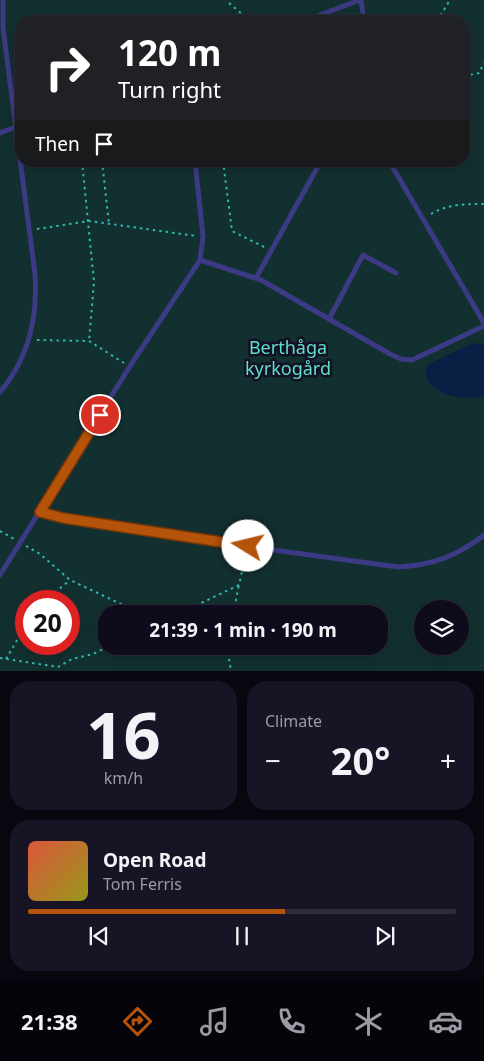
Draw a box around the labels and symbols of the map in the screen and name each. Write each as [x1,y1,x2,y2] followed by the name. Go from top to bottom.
[245,335,331,380] park label: Berthåga kyrkogård
[79,394,121,436] pin
[221,519,273,571] position arrow
[15,590,80,655] speed limit sign: 20

